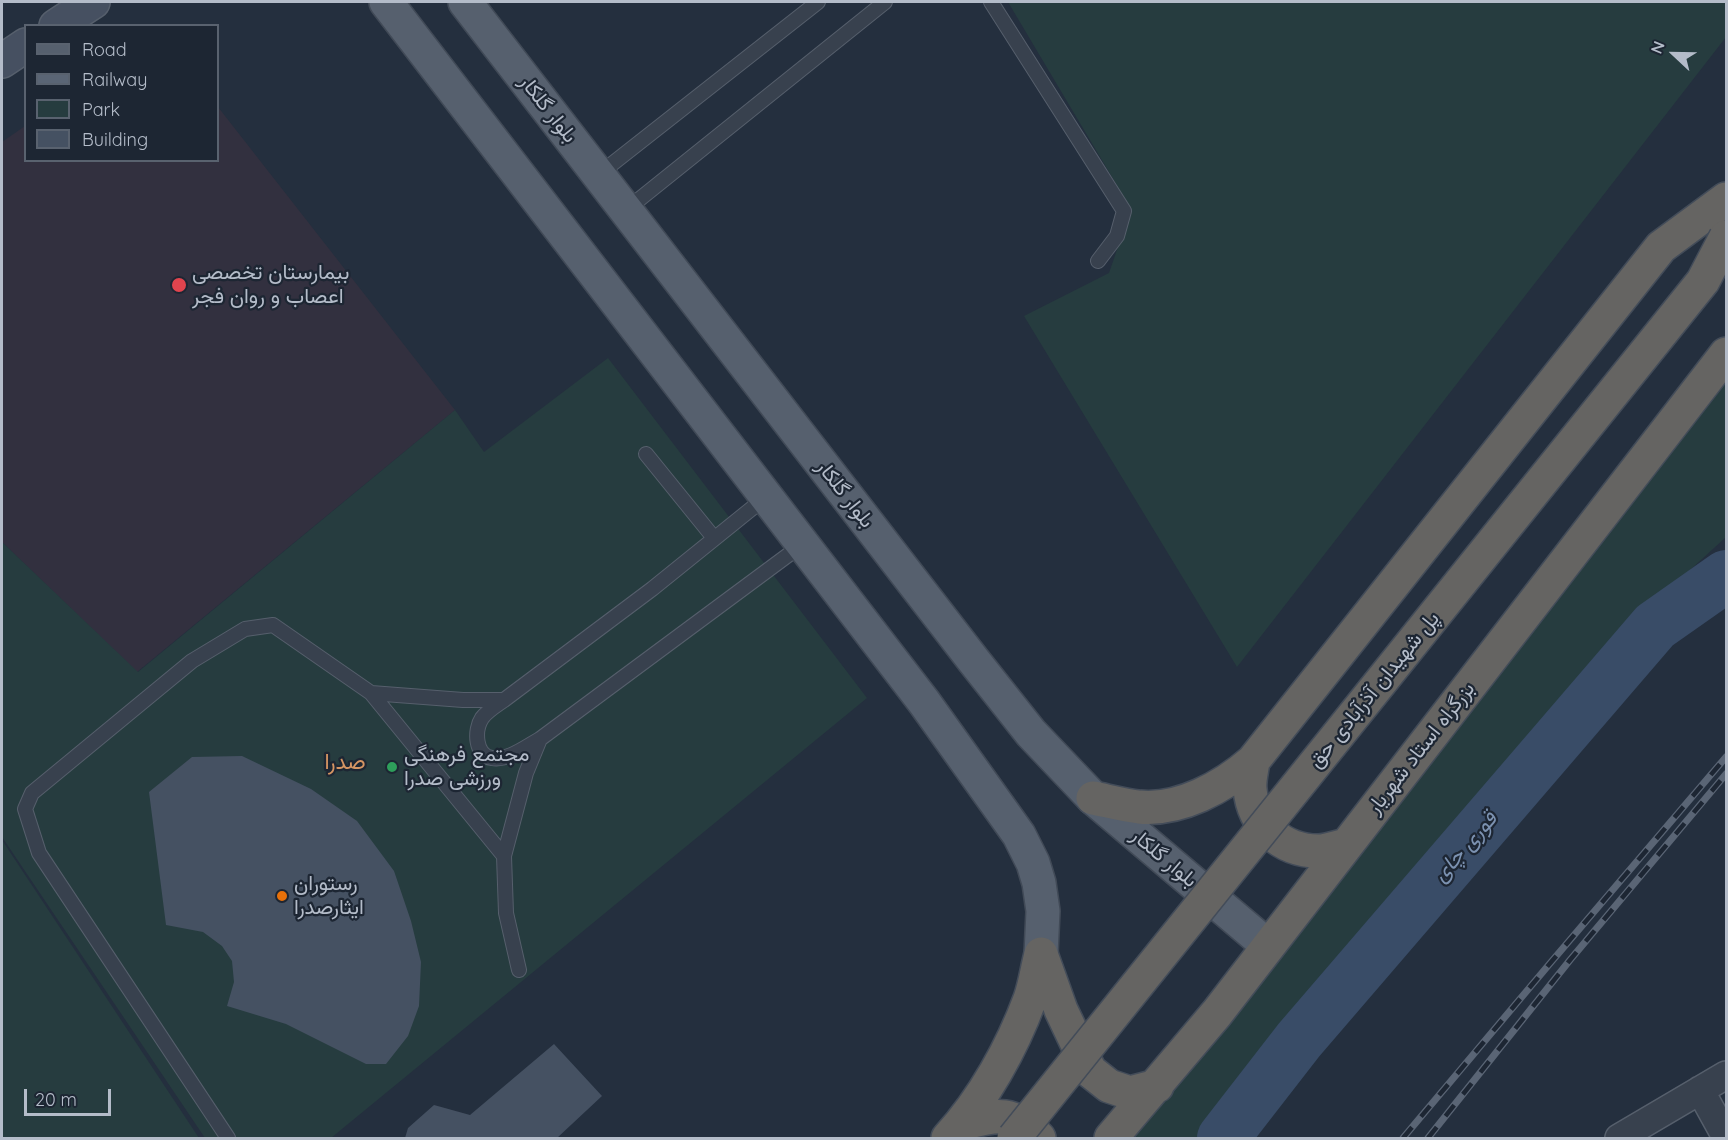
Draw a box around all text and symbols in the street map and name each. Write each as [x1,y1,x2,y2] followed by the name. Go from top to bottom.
[24,24,219,162] legend
[1644,24,1704,84] north arrow
[82,38,127,61] text: Road
[1646,38,1669,56] text: N
[82,68,148,91] text: Railway
[514,70,582,148] street label: بلوار گلکار
[82,98,120,121] text: Park
[82,128,148,151] text: Building
[192,260,349,310] place label: بیمارستان تخصصی اعصاب و روان فجر
[170,276,188,294] marker: بیمارستان تخصصی اعصاب و روان فجر
[811,455,879,533] street label: بلوار گلکار
[1303,607,1445,773] street label: پل شهیدان آذرآبادی حق
[1362,677,1480,819] street label: بزرگراه استاد شهریار
[404,742,530,792] place label: مجتمع فرهنگی ورزشی صدرا
[324,749,366,775] district label: صدرا
[385,760,399,774] marker: مجتمع فرهنگی ورزشی صدرا
[1427,806,1503,888] water label: قوری چای
[1125,823,1203,893] street label: بلوار گلکار
[294,871,364,921] place label: رستوران ایثارصدرا
[275,889,289,903] marker: رستوران ایثارصدرا
[27,1077,114,1115] scale bar
[35,1088,77,1111] text: 20 m

